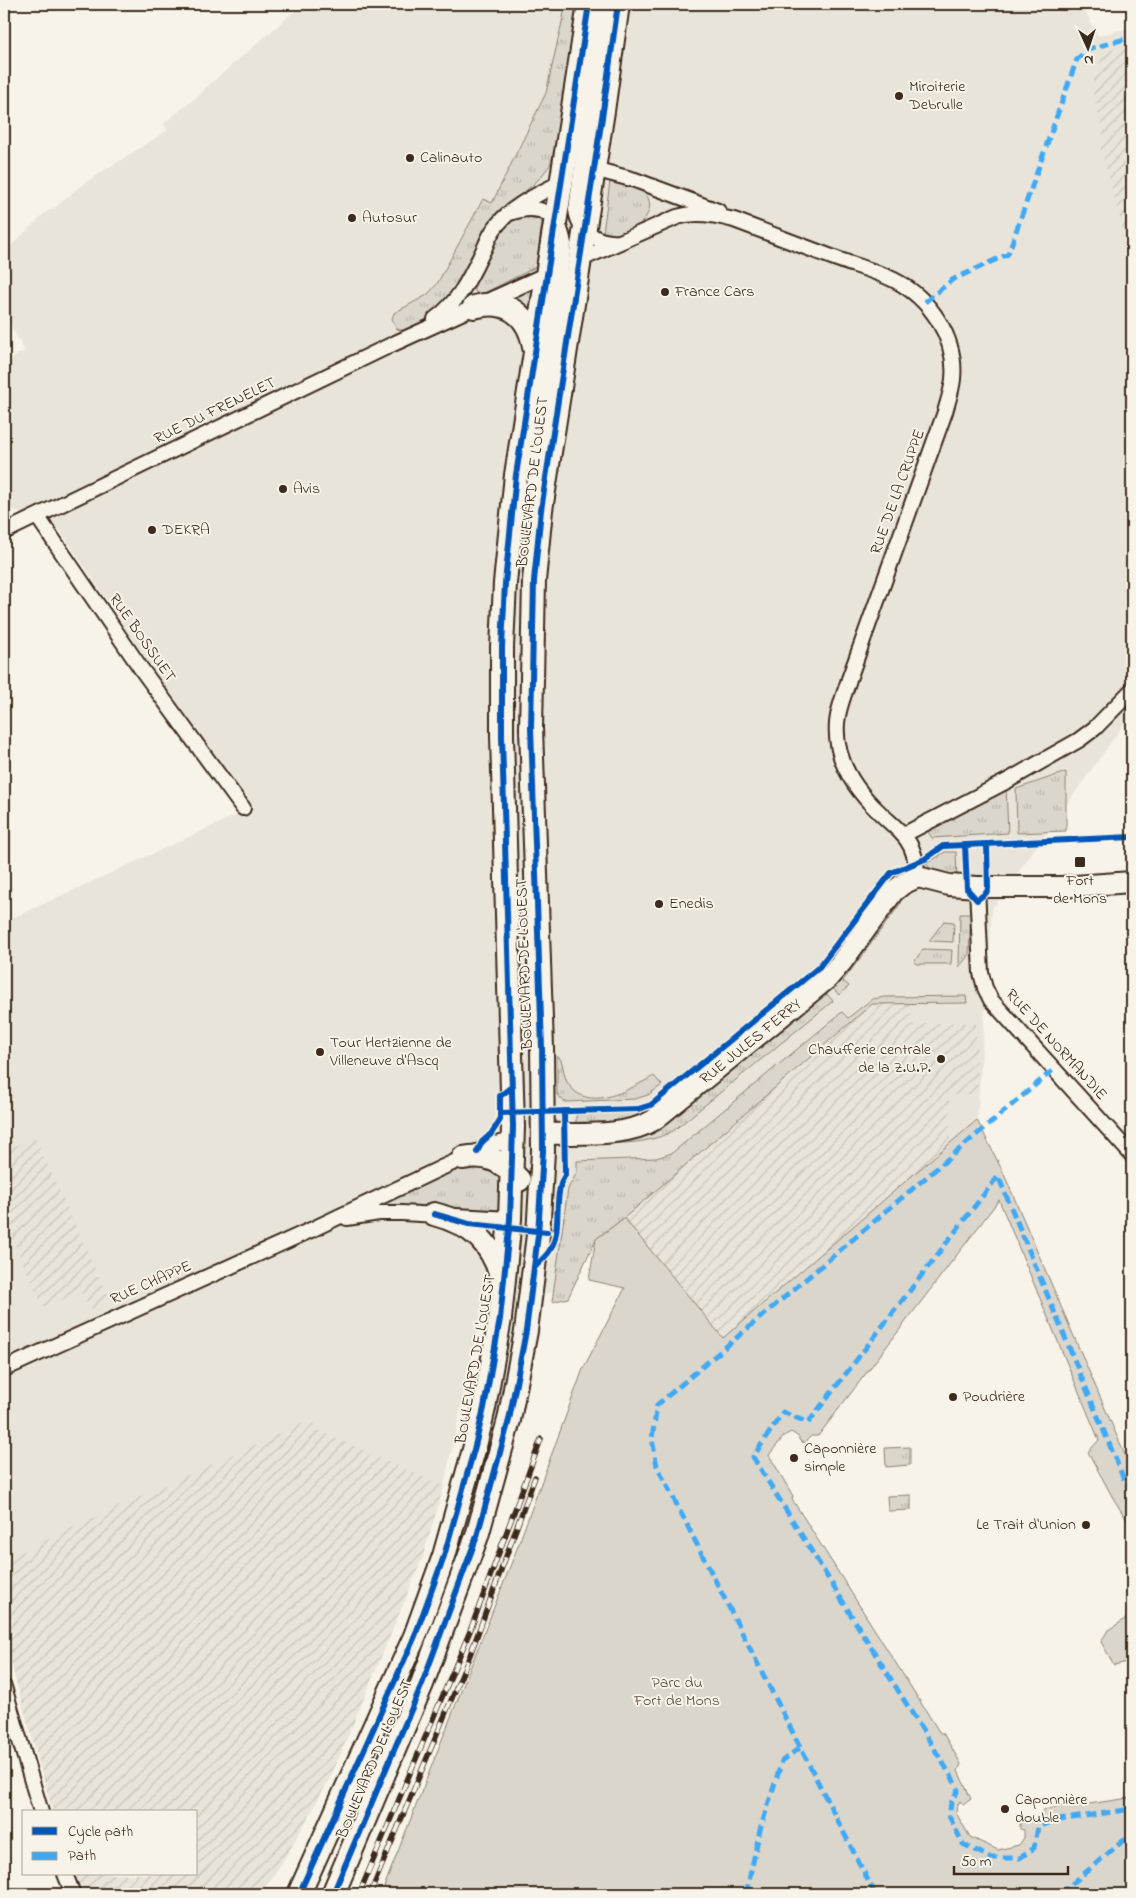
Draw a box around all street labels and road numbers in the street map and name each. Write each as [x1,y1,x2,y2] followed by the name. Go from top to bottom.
[150,371,280,451] street label: RUE DU FRENELET
[511,395,555,570] street label: BOULEVARD DE L'OUEST
[864,426,932,558] street label: RUE DE LA CRUPPE
[102,589,182,687] street label: RUE BOSSUET
[510,878,540,1051] street label: BOULEVARD DE L'OUEST
[999,984,1113,1106] street label: RUE DE NORMANDIE
[695,993,808,1091] street label: RUE JULES FERRY
[106,1254,196,1312] street label: RUE CHAPPE
[449,1272,503,1447] street label: BOULEVARD DE L'OUEST
[330,1675,420,1844] street label: BOULEVARD DE L'OUEST

